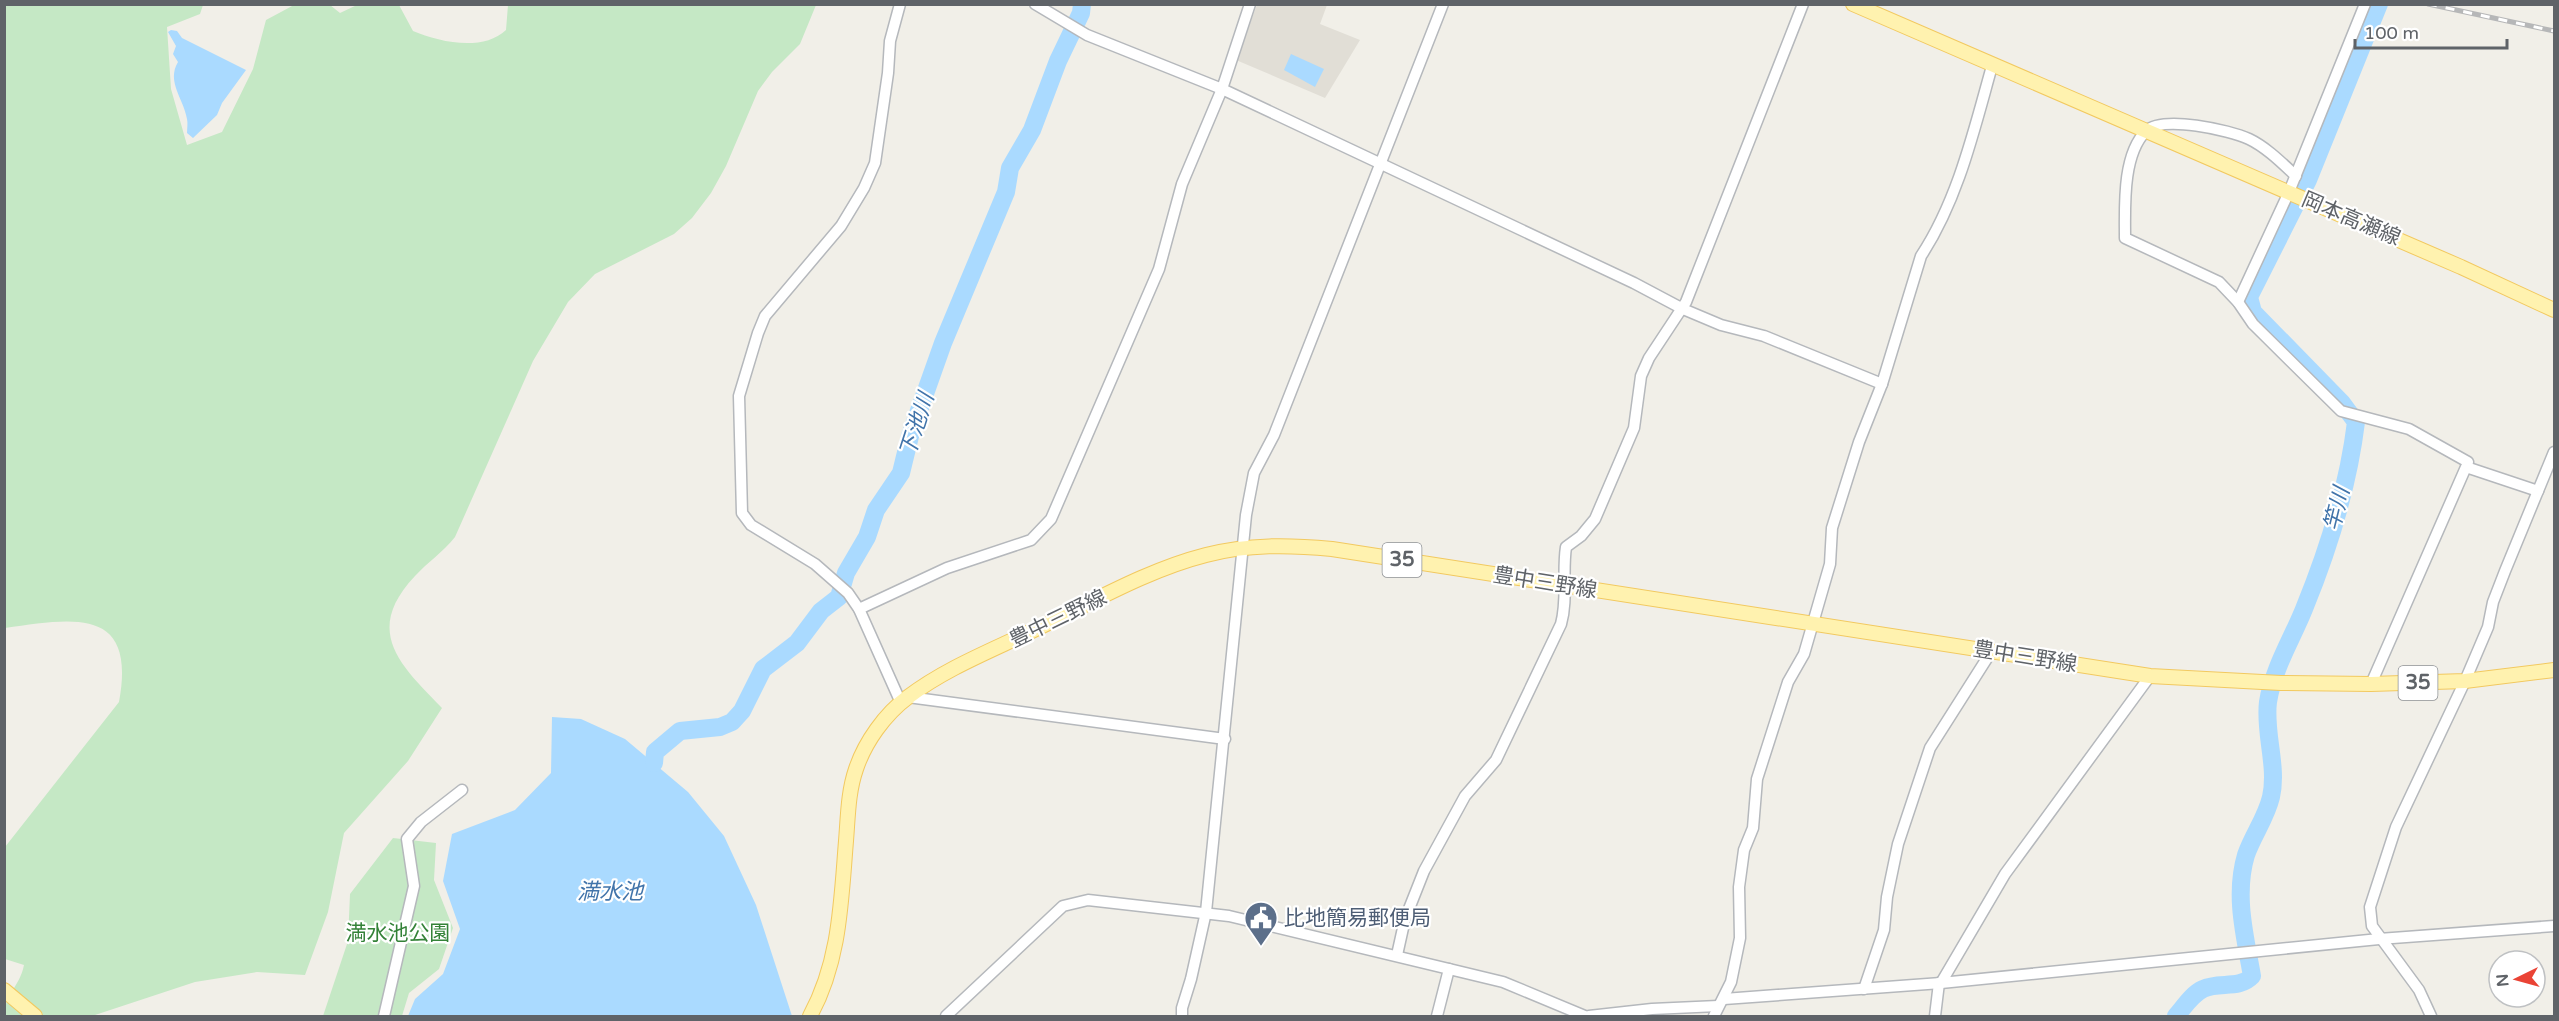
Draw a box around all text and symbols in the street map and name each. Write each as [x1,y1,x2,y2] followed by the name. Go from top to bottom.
[2355,12,2506,50] scale bar
[2364,22,2419,44] text: 100 m
[2298,187,2404,251] street label: 岡本高瀬線
[894,388,940,460] water label: 下池川
[2319,483,2355,533] water label: 竿川
[1382,543,1422,577] road number: 35
[1491,562,1599,604] street label: 豊中三野線
[1005,585,1111,653] street label: 豊中三野線
[1971,636,2079,678] street label: 豊中三野線
[2398,666,2438,700] road number: 35
[577,879,645,905] water label: 満水池
[1243,900,1279,947] public building icon: 比地簡易郵便局
[1284,906,1431,931] place label: 比地簡易郵便局
[346,921,451,946] park label: 満水池公園
[2487,949,2547,1009] north arrow
[2493,973,2514,987] text: N

